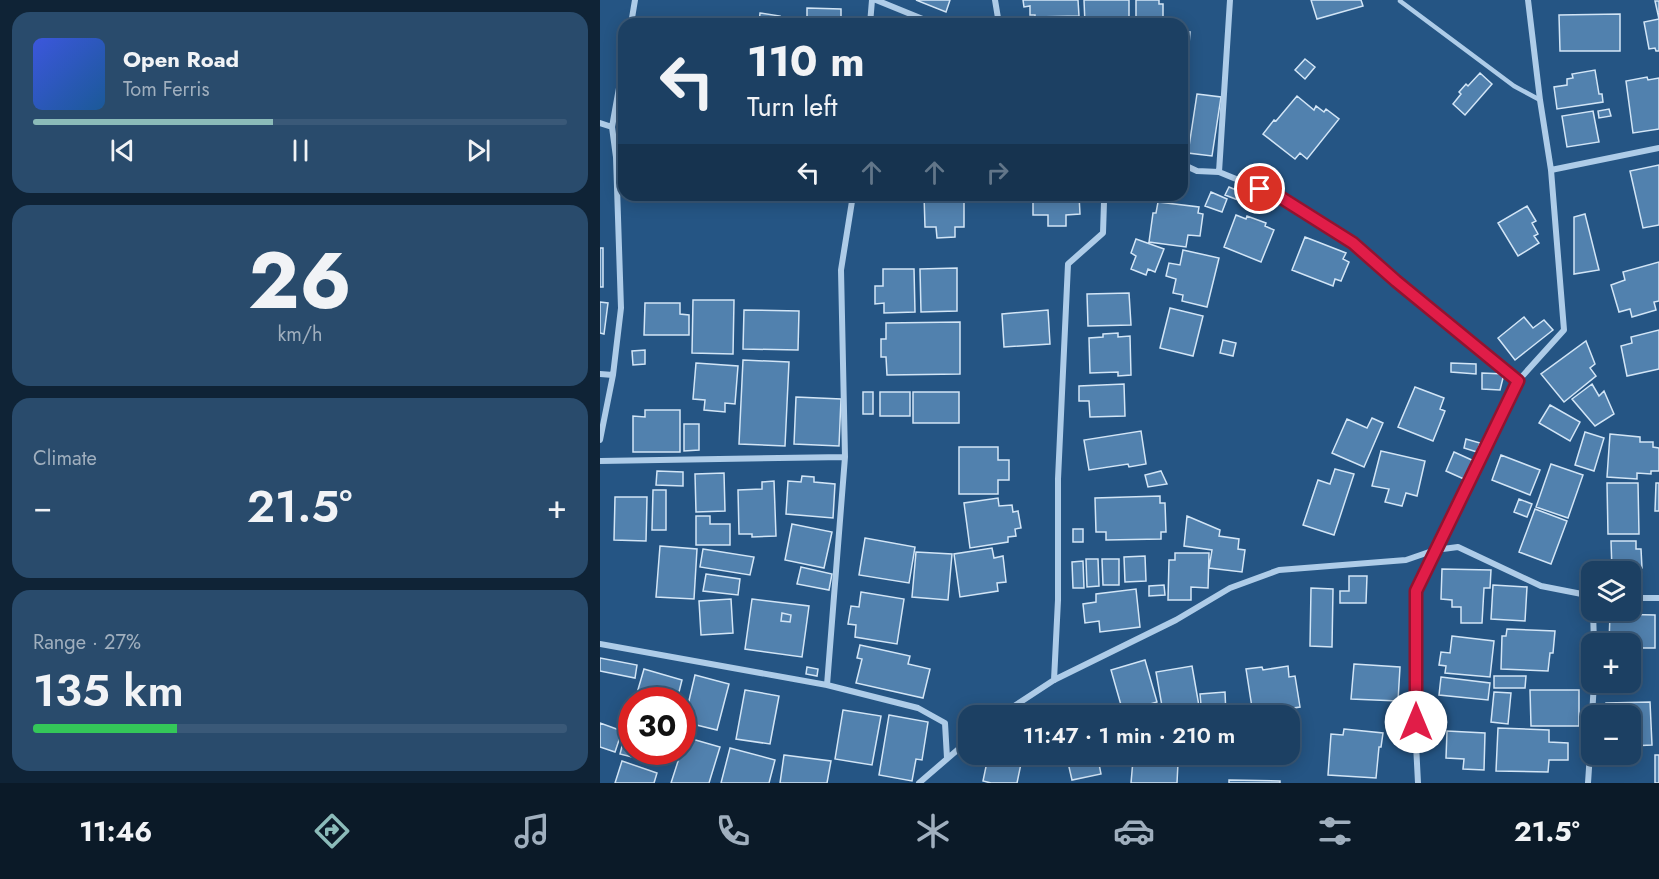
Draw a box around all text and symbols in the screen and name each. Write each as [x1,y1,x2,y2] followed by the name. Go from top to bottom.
[747,31,865,92] text: 110 m
[648,42,726,120] icon: left
[123,43,239,75] text: Open Road
[123,75,210,104] text: Tom Ferris
[747,87,837,126] text: Turn left
[106,134,139,167] icon: previous
[284,134,317,167] icon: pause
[462,134,495,167] icon: next
[792,156,825,189] icon: left
[855,156,888,189] icon: ahead
[918,156,951,189] icon: ahead
[981,156,1014,189] icon: right
[1234,163,1285,214] pin
[1243,172,1276,205] icon: arrive
[248,225,352,337] text: 26
[277,320,323,349] text: km/h
[33,444,97,473] text: Climate
[247,474,352,539] text: 21.5°
[33,483,52,530] text: −
[547,483,567,530] text: +
[1581,561,1641,765] map controls
[1581,561,1641,621] button: layers
[33,628,141,657] text: Range · 27%
[1581,633,1641,693] button: +
[33,658,184,723] text: 135 km
[618,687,696,765] speed limit sign: 30
[1384,690,1448,754] position arrow
[1581,705,1641,765] button: −
[1023,719,1235,751] text: 11:47 · 1 min · 210 m
[311,810,353,852] icon: directions
[511,810,553,852] icon: music
[712,810,754,852] icon: phone
[912,810,954,852] icon: climate
[1113,810,1155,852] icon: car
[1314,810,1356,852] icon: filters
[79,812,152,851] text: 11:46
[1514,812,1580,851] text: 21.5°

